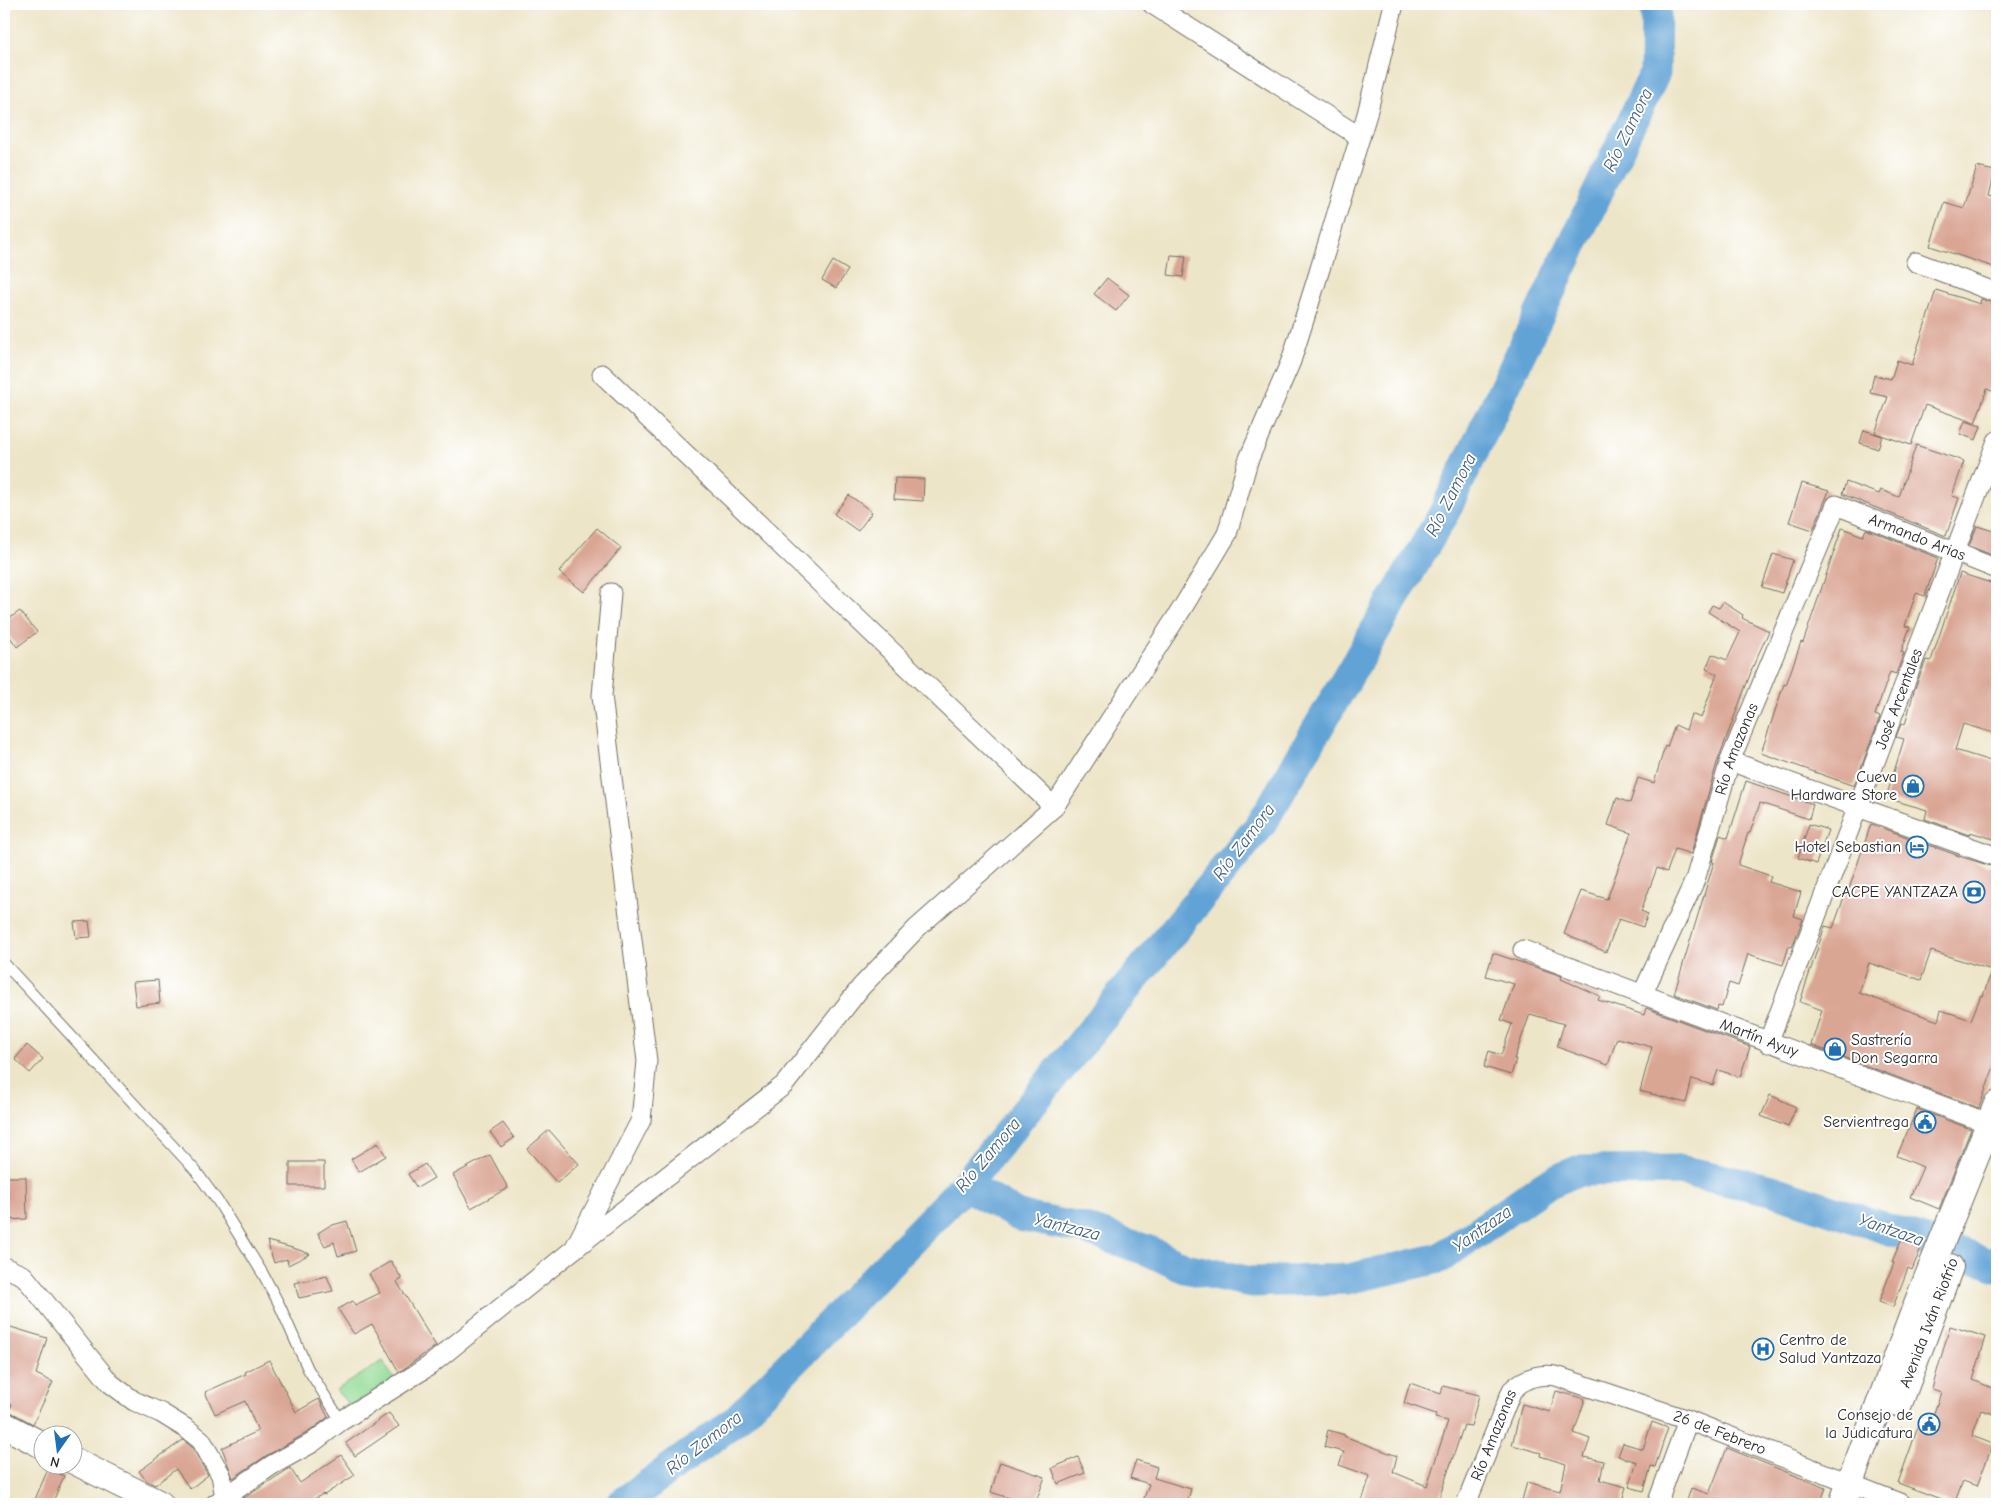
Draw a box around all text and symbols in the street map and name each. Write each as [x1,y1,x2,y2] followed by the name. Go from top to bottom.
[1599,85,1657,175] water label: Río Zamora
[1421,450,1481,540] water label: Río Zamora
[1866,510,1968,565] street label: Armando Arias
[1872,646,1926,752] street label: José Arcentales
[1711,700,1762,797] street label: Río Amazonas
[1790,768,1897,804] place label: Cueva Hardware Store
[1901,774,1925,798] shop icon: Cueva Hardware Store
[1208,800,1280,884] water label: Río Zamora
[1905,835,1929,859] hotel icon: Hotel Sebastian
[1795,838,1901,856] place label: Hotel Sebastian
[1962,880,1986,904] bank icon: CACPE YANTZAZA
[1832,883,1958,901] place label: CACPE YANTZAZA
[1717,1015,1802,1061] street label: Martín Ayuy
[1851,1031,1938,1067] place label: Sastrería Don Segarra
[1823,1037,1847,1061] shop icon: Sastrería Don Segarra
[1913,1110,1937,1134] public building icon: Servientrega
[1823,1113,1909,1131] place label: Servientrega
[951,1114,1025,1196] water label: Río Zamora
[1448,1201,1516,1257] water label: Yantzaza
[1032,1209,1102,1245] water label: Yantzaza
[1856,1209,1926,1251] water label: Yantzaza
[1896,1255,1962,1391] street label: Avenida Iván Riofrío
[1779,1331,1881,1367] place label: Centro de Salud Yantzaza
[1751,1337,1775,1361] hospital icon: Centro de Salud Yantzaza
[1467,1387,1520,1484] street label: Río Amazonas
[1825,1406,1913,1442] place label: Consejo de la Judicatura
[662,1407,746,1479] water label: Río Zamora
[1671,1407,1768,1459] street label: 26 de Febrero
[1917,1412,1941,1436] public building icon: Consejo de la Judicatura
[32,1426,82,1476] north arrow
[48,1453,61,1471] text: N

